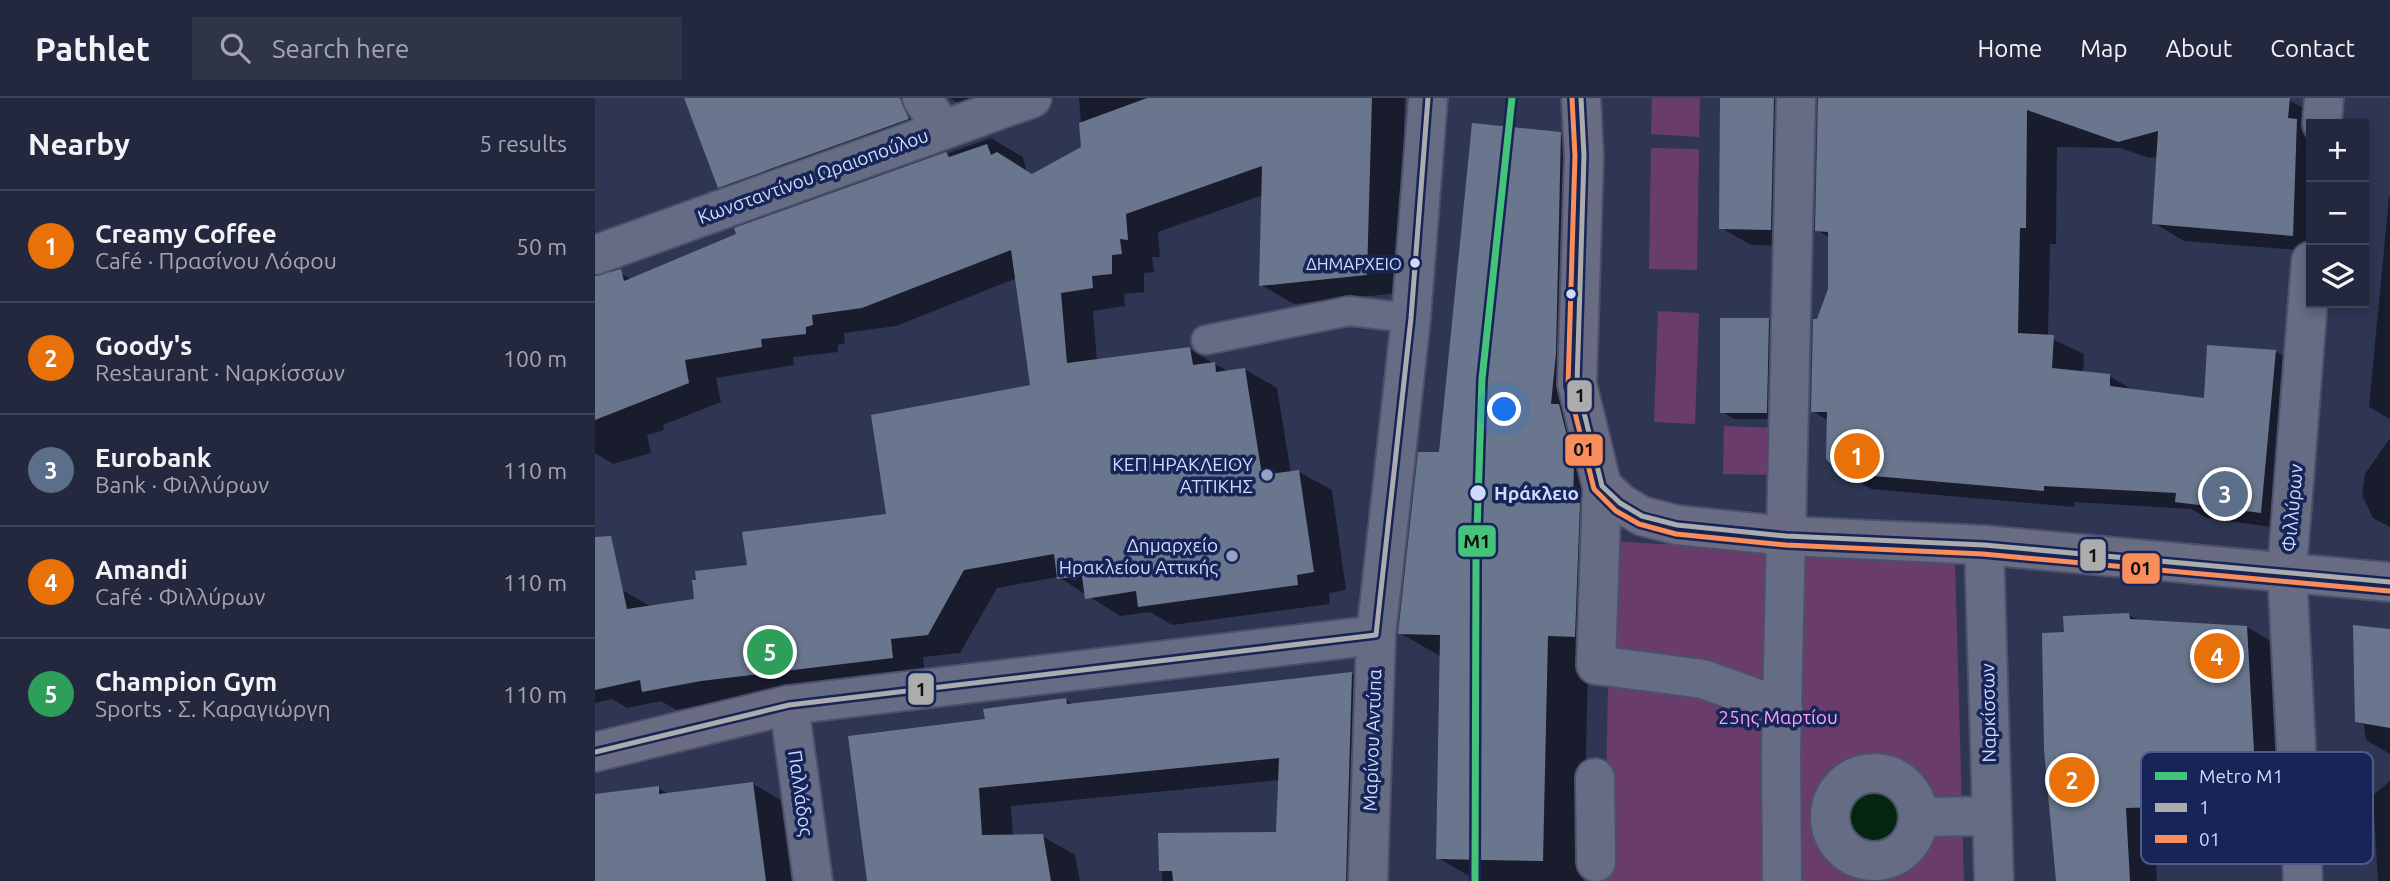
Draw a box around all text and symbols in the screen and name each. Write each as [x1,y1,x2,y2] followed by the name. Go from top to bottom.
[192,17,682,80] search box
[216,29,254,67] icon: search
[35,30,150,67] text: Pathlet
[272,34,409,63] text: Search here
[1977,35,2042,62] text: Home
[2080,35,2127,62] text: Map
[2165,35,2232,62] text: About
[2270,35,2355,62] text: Contact
[2306,119,2369,308] map controls
[2306,119,2369,182] button: +
[695,124,931,228] street label: Κωνσταντίνου Ωραιοπούλου
[28,127,130,161] text: Nearby
[479,131,567,156] text: 5 results
[2306,182,2369,245] button: −
[95,219,277,248] text: Creamy Coffee
[45,234,57,259] text: 1
[516,234,567,259] text: 50 m
[2306,245,2369,308] button: layers
[95,248,337,273] text: Café · Πρασίνου Λόφου
[1306,254,1402,273] place label: ΔΗΜΑΡΧΕΙΟ
[1408,256,1422,270] marker: ΔΗΜΑΡΧΕΙΟ
[1564,287,1578,301] unlabelled marker
[95,331,192,360] text: Goody's
[45,346,57,371] text: 2
[503,346,567,371] text: 100 m
[95,360,345,385] text: Restaurant · Ναρκίσσων
[1566,379,1593,413] line badge: 1
[1575,384,1585,406] text: 1
[1487,392,1521,426] your location
[1834,430,1880,482] pin: 1
[1564,433,1604,467] line badge: 01
[1573,438,1595,460] text: 01
[95,443,211,472] text: Eurobank
[1112,453,1253,497] place label: ΚΕΠ ΗΡΑΚΛΕΙΟΥ ΑΤΤΙΚΗΣ
[45,458,57,483] text: 3
[503,458,567,483] text: 110 m
[2277,463,2307,553] street label: Φιλλύρων
[1259,467,1275,483] marker: ΚΕΠ ΗΡΑΚΛΕΙΟΥ ΑΤΤΙΚΗΣ
[2202,468,2248,520] pin: 3
[95,472,269,497] text: Bank · Φιλλύρων
[1494,482,1579,504] place label: Ηράκλειο
[1468,483,1488,503] marker: Ηράκλειο
[1457,524,1497,558] line badge: Μ1
[1463,530,1491,552] text: Μ1
[1059,534,1218,578] place label: Δημαρχείο Ηρακλείου Αττικής
[2079,538,2107,572] line badge: 1
[2088,544,2098,566] text: 1
[1224,548,1240,564] marker: Δημαρχείο Ηρακλείου Αττικής
[2121,552,2161,585] line badge: 01
[95,555,188,584] text: Amandi
[2130,557,2152,579] text: 01
[45,570,57,595] text: 4
[503,570,567,595] text: 110 m
[95,584,265,609] text: Café · Φιλλύρων
[747,626,793,678] pin: 5
[2194,630,2240,682] pin: 4
[1976,663,2000,763] street label: Ναρκίσσων
[95,667,277,696] text: Champion Gym
[1359,668,1385,812] street label: Μαρίνου Αντύπα
[907,672,935,706] line badge: 1
[916,678,926,700] text: 1
[45,682,57,707] text: 5
[503,682,567,707] text: 110 m
[95,696,331,721] text: Sports · Σ. Καραγιώργη
[1718,706,1838,728] park label: 25ης Μαρτίου
[784,749,818,838] street label: Παλλάδος
[2141,752,2373,864] legend
[2049,754,2095,806] pin: 2
[2199,765,2283,787] text: Metro Μ1
[2199,796,2210,818] text: 1
[2199,828,2220,850] text: 01

